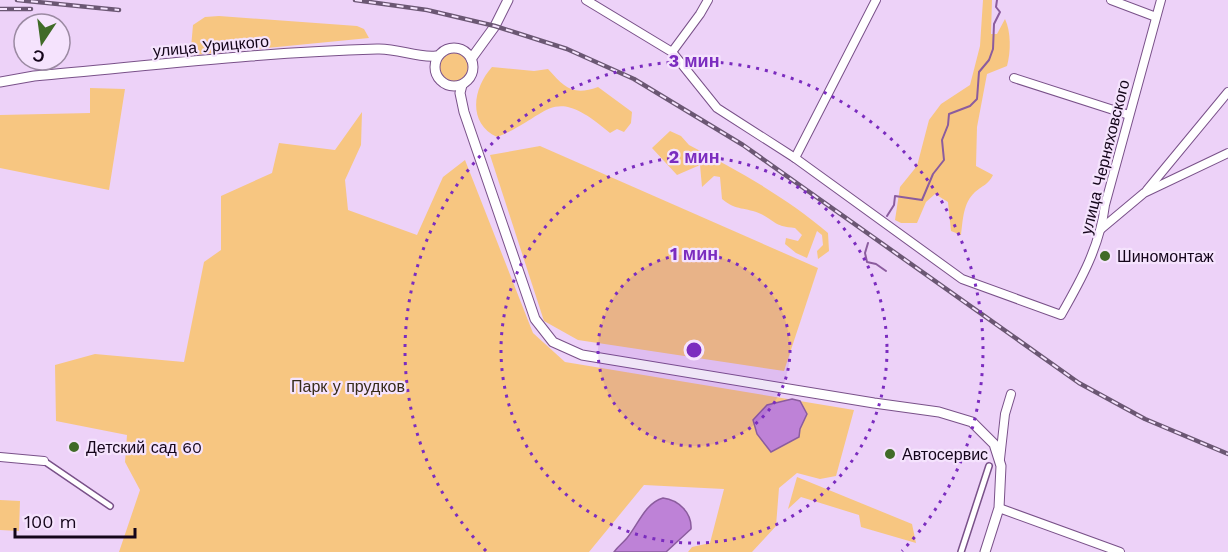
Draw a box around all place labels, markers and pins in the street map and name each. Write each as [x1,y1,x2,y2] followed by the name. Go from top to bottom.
[1117,247,1214,266] place label: Шиномонтаж
[1098,249,1112,263] marker: Шиномонтаж
[684,340,704,360] centre of rings
[86,438,202,457] place label: Детский сад 60
[67,440,81,454] marker: Детский сад 60
[902,445,988,464] place label: Автосервис
[883,447,897,461] marker: Автосервис

